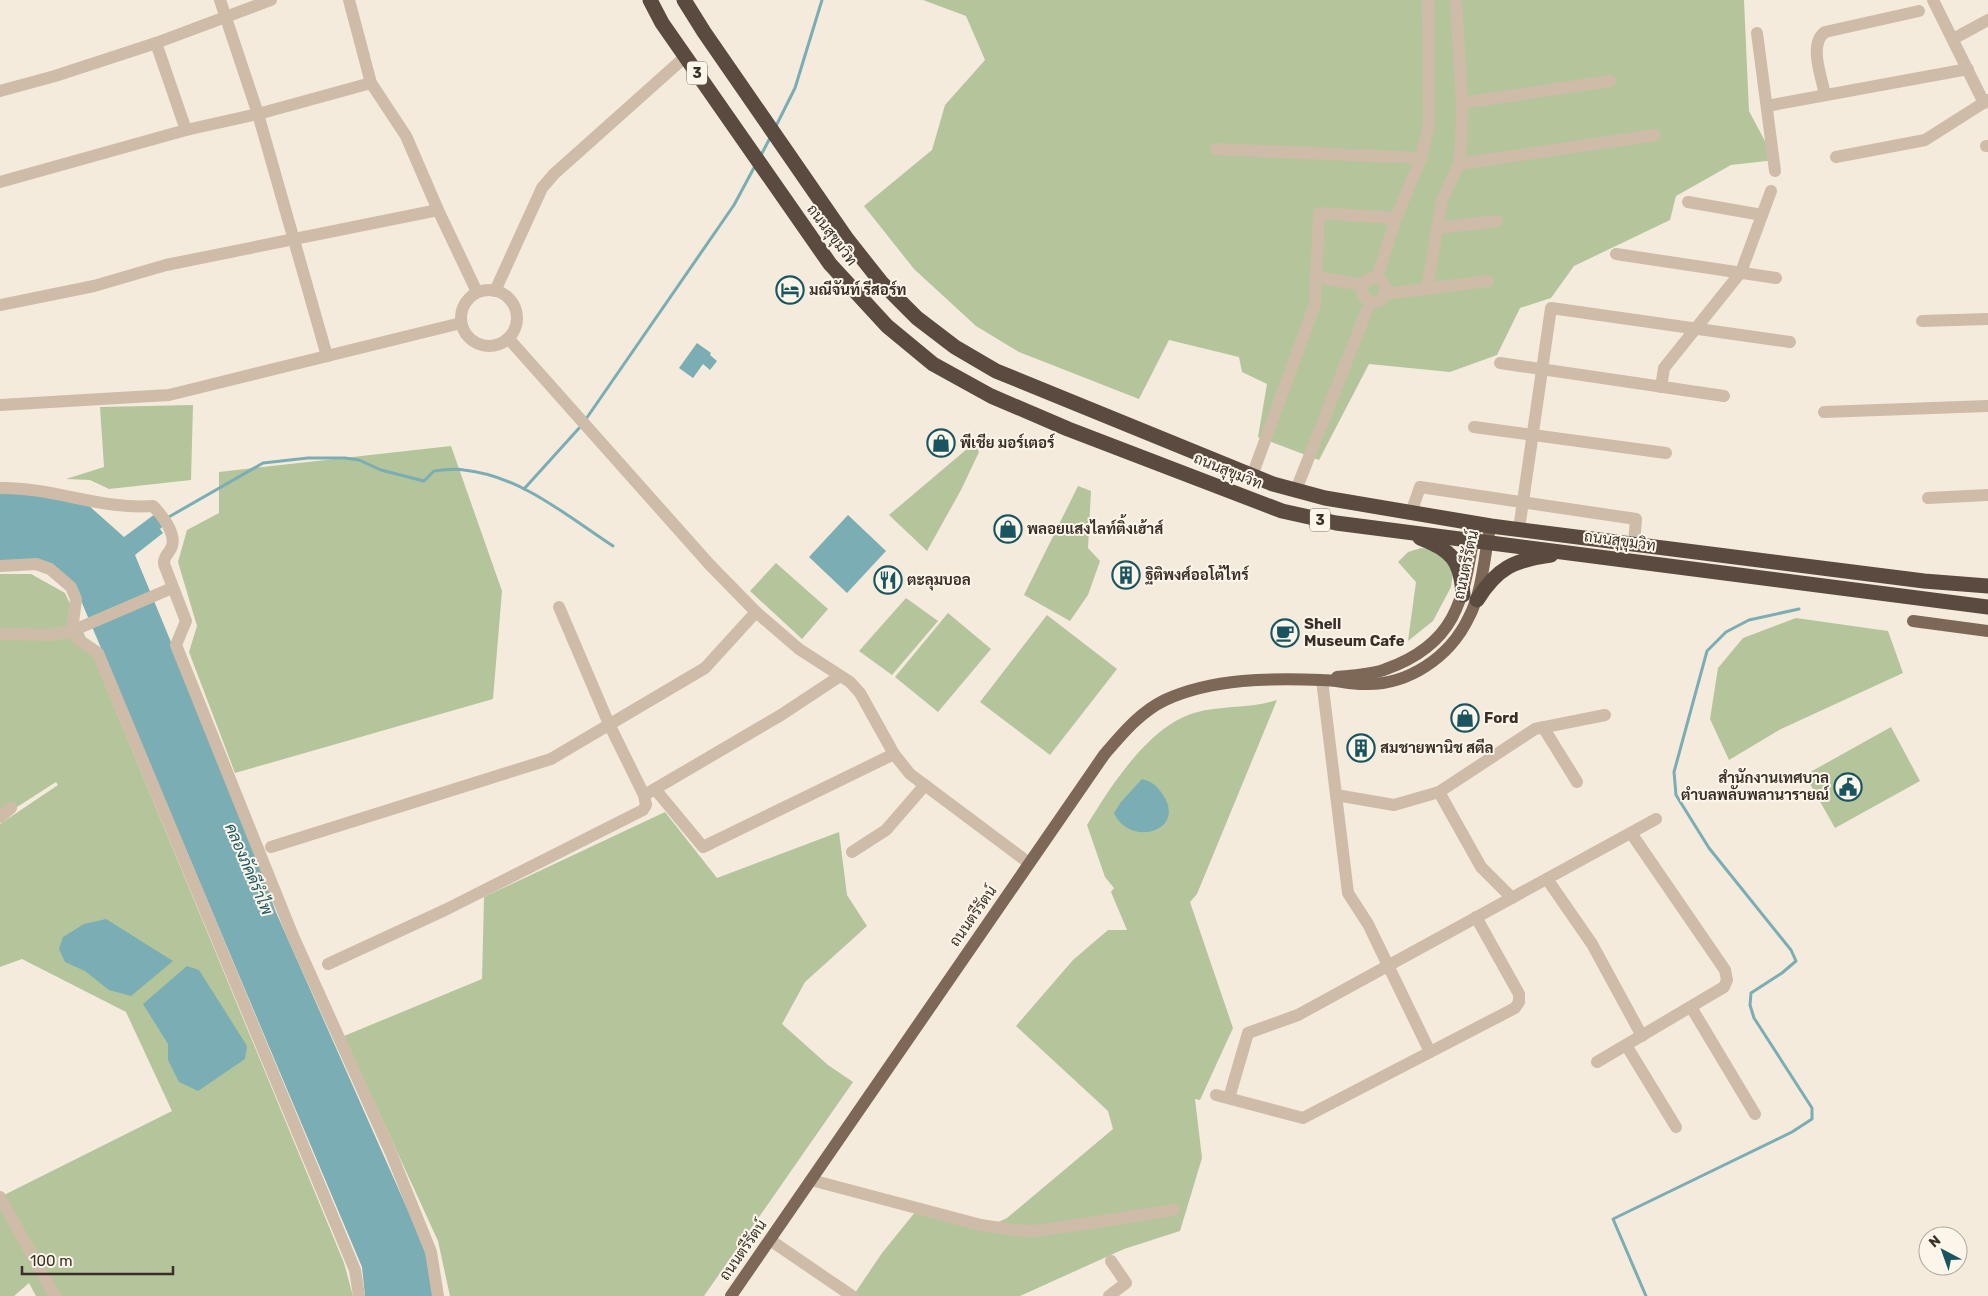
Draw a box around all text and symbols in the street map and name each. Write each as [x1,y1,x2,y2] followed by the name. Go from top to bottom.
[687,62,707,84] road number: 3
[801,201,861,270] street label: ถนนสุขุมวิท
[775,275,805,305] hotel icon: มณีจันท์ รีสอร์ท
[809,280,907,299] place label: มณีจันท์ รีสอร์ท
[926,428,956,458] shop icon: พีเชีย มอร์เตอร์
[960,433,1056,452] place label: พีเชีย มอร์เตอร์
[1190,449,1265,495] street label: ถนนสุขุมวิท
[1310,508,1330,532] road number: 3
[993,514,1023,544] shop icon: พลอยแสงไลท์ติ้งเฮ้าส์
[1027,514,1164,538] place label: พลอยแสงไลท์ติ้งเฮ้าส์
[1583,527,1657,557] street label: ถนนสุขุมวิท
[1449,529,1482,601] street label: ถนนตรีรัตน์
[1111,560,1141,590] building icon: ฐิติพงศ์ออโต้ไทร์
[1145,564,1250,585] place label: ฐิติพงศ์ออโต้ไทร์
[873,565,903,595] restaurant icon: ตะลุมบอล
[907,571,971,591] place label: ตะลุมบอล
[1304,615,1405,650] place label: Shell Museum Cafe
[1270,618,1300,648] cafe icon: Shell Museum Cafe
[1450,703,1480,733] shop icon: Ford
[1484,709,1519,727] place label: Ford
[1346,733,1376,763] building icon: สมชายพานิช สตีล
[1380,738,1494,757] place label: สมชายพานิช สตีล
[1681,768,1830,804] place label: สำนักงานเทศบาล ตำบลพลับพลานารายณ์
[1833,772,1863,802] public building icon: สำนักงานเทศบาล ตำบลพลับพลานารายณ์
[221,819,279,918] water label: คลองภัคดีรำไพ
[945,882,1000,950] street label: ถนนตรีรัตน์
[715,1216,770,1284] street label: ถนนตรีรัตน์
[1918,1226,1968,1276] north arrow
[1925,1232,1944,1251] text: N
[22,1244,174,1276] scale bar
[30,1252,72,1270] text: 100 m

